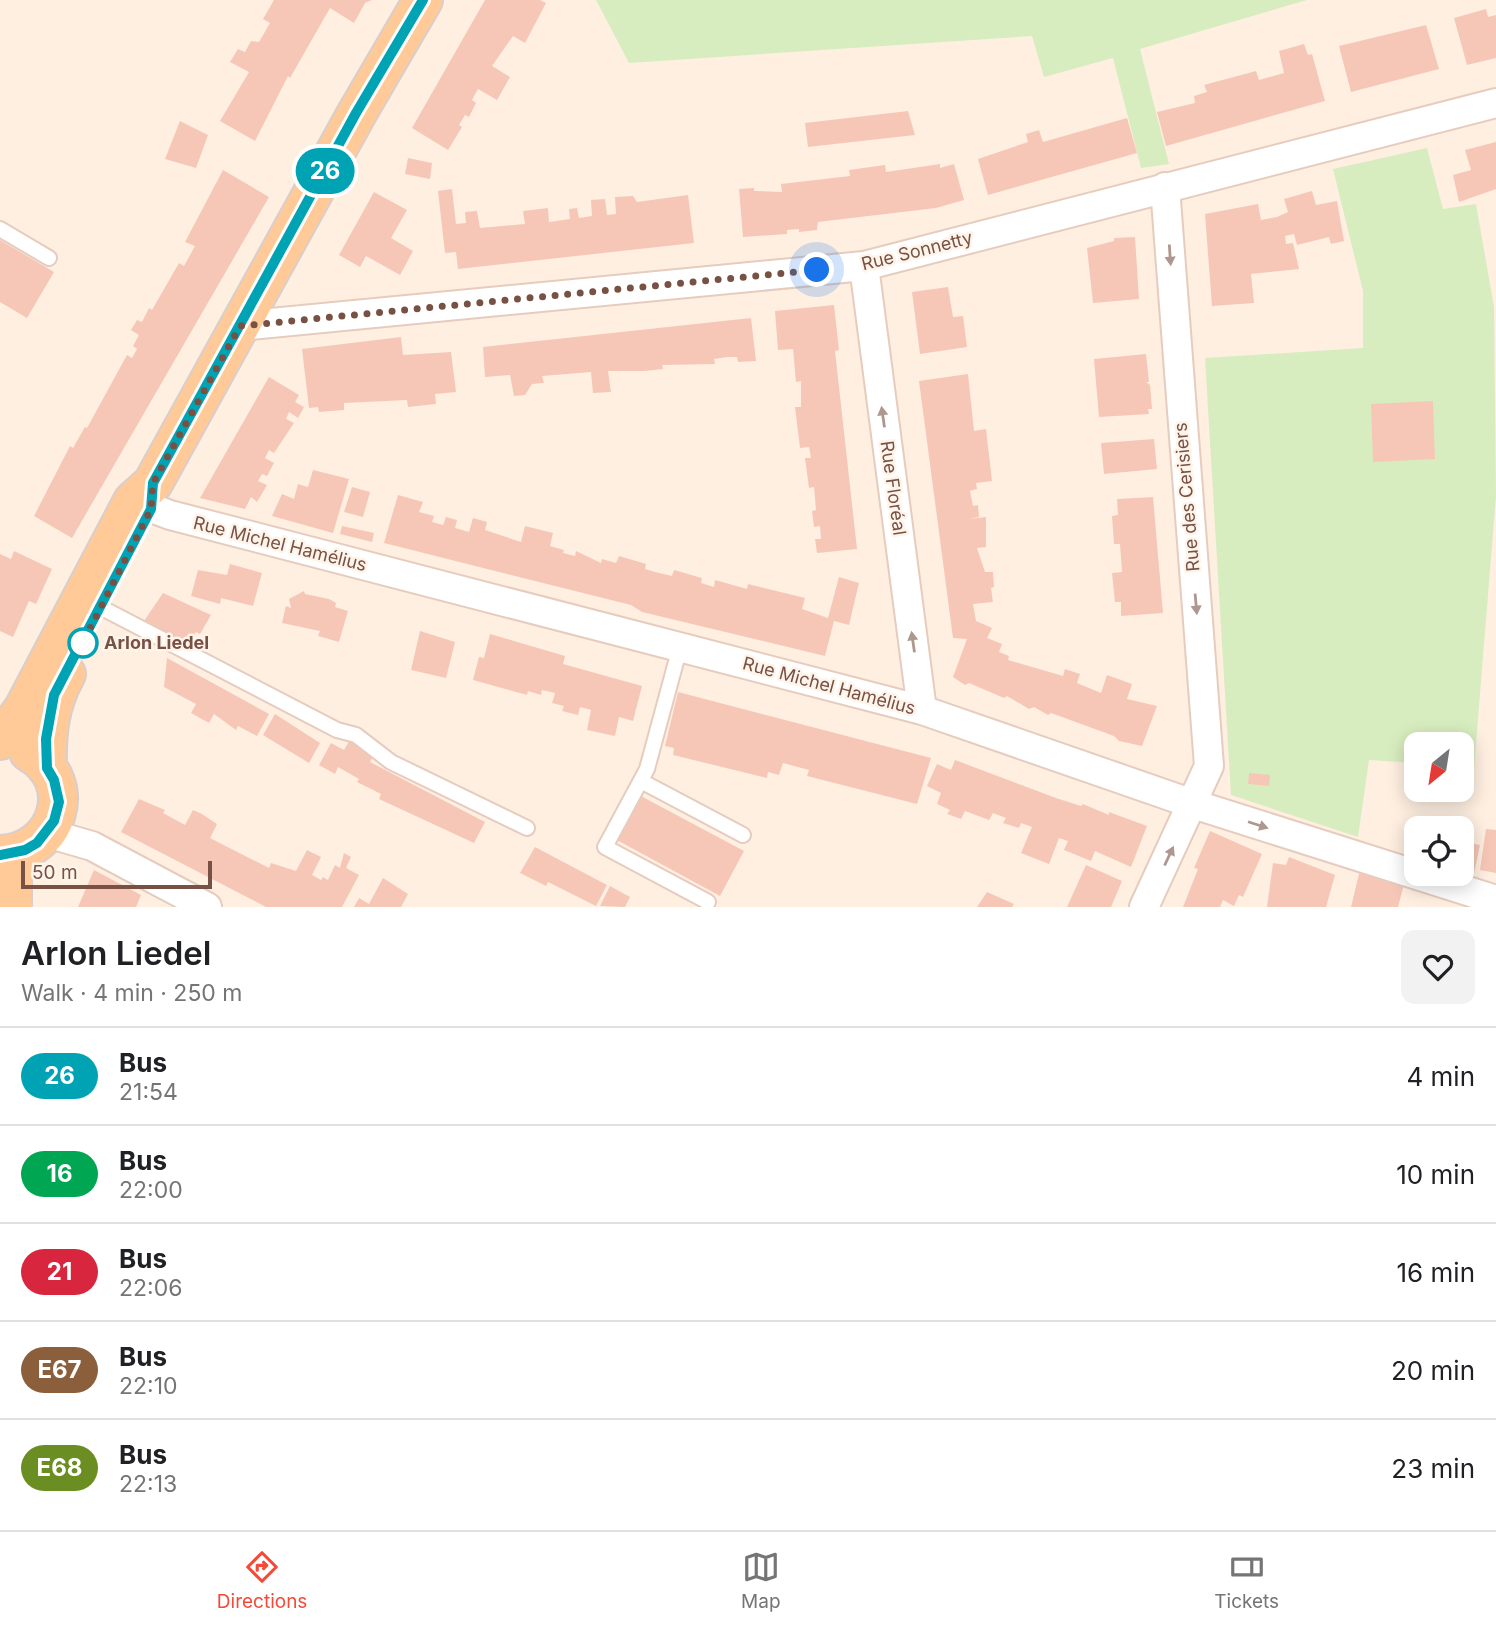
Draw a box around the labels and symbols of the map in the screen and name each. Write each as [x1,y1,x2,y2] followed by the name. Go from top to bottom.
[294,148,356,194] line badge: 26
[859,227,975,274] street label: Rue Sonnetty
[1165,244,1176,266] one-way arrow
[799,252,834,287] your location
[878,405,889,427] one-way arrow
[1170,422,1203,572] street label: Rue des Cerisiers
[876,439,911,537] street label: Rue Floréal
[191,512,369,575] street label: Rue Michel Hamélius
[1191,593,1202,615] one-way arrow
[68,628,98,658] marker: Arlon Liedel
[908,631,919,653] one-way arrow
[104,632,209,653] place label: Arlon Liedel
[741,652,918,719] street label: Rue Michel Hamélius
[1404,732,1474,802] north arrow
[1248,820,1269,831] one-way arrow
[1163,846,1174,866] one-way arrow
[21,858,212,890] scale bar

